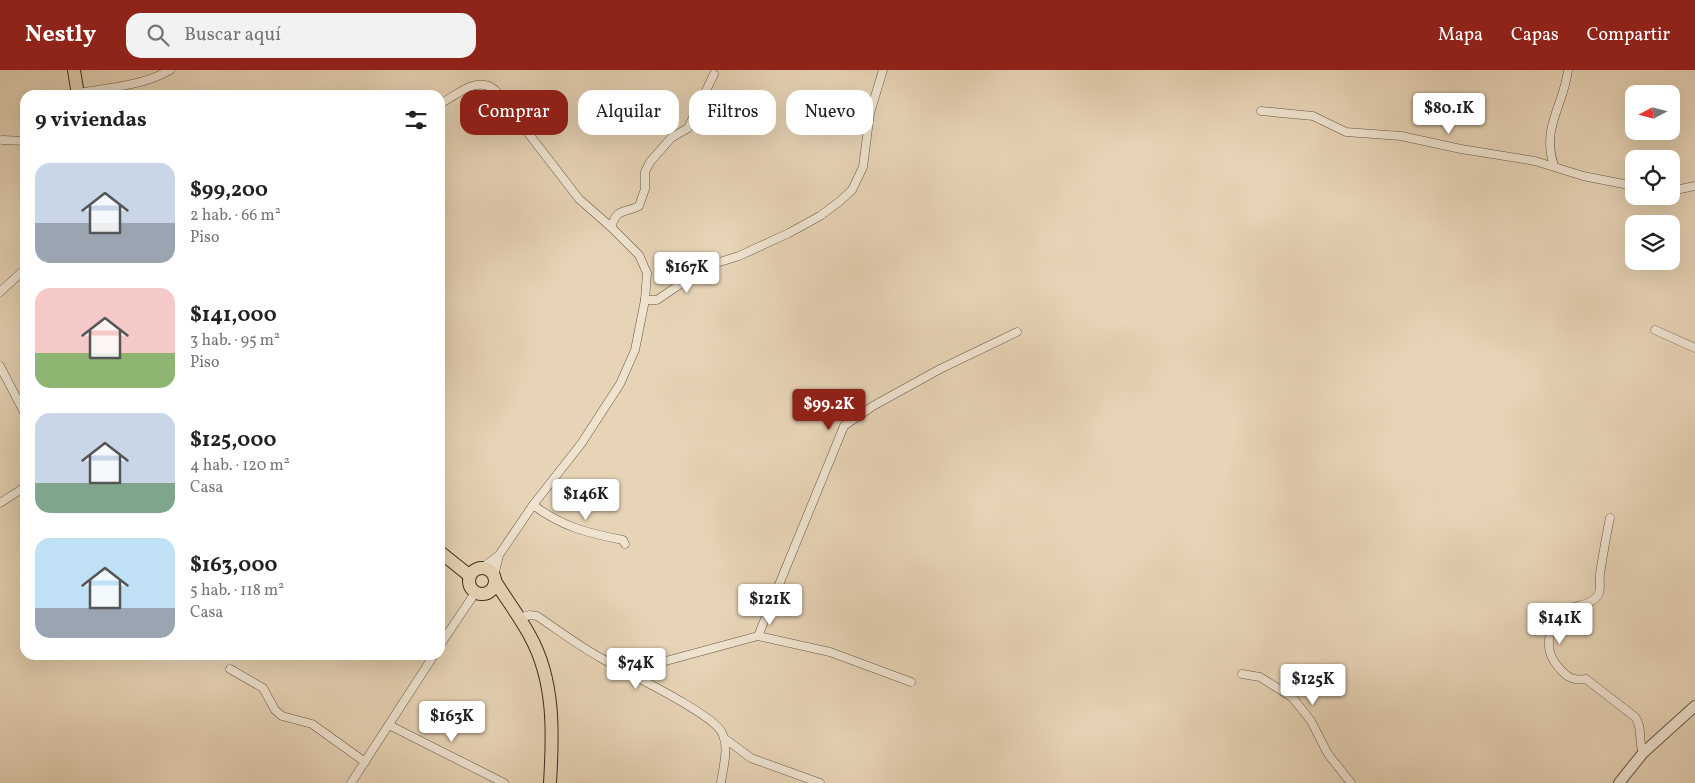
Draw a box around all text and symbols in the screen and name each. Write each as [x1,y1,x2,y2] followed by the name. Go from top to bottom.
[126,13,476,58] search box
[25,18,96,52] text: Nestly
[144,21,172,49] icon: search
[184,22,281,48] text: Buscar aquí
[1438,23,1483,48] text: Mapa
[1511,23,1559,48] text: Capas
[1587,23,1670,48] text: Compartir
[1625,85,1680,140] north arrow
[1625,85,1680,270] map controls
[460,90,568,135] chip: Comprar
[578,90,679,135] chip: Alquilar
[689,90,776,135] chip: Filtros
[786,90,873,135] chip: Nuevo
[1408,92,1490,135] pin: $80.1K
[1424,98,1474,120] text: $80.1K
[35,106,147,135] text: 9 viviendas
[402,106,430,134] icon: filters
[1625,150,1680,205] button: locate
[190,176,268,205] text: $99,200
[75,183,135,243] icon: home
[190,205,281,227] text: 2 hab. · 66 m²
[1625,215,1680,270] button: layers
[190,227,219,249] text: Piso
[652,252,722,294] pin: $167K
[665,257,709,279] text: $167K
[190,301,277,330] text: $141,000
[75,308,135,368] icon: home
[190,330,280,352] text: 3 hab. · 95 m²
[190,352,219,374] text: Piso
[788,388,870,431] pin: $99.2K
[803,394,855,416] text: $99.2K
[190,426,276,455] text: $125,000
[75,433,135,493] icon: home
[190,455,290,477] text: 4 hab. · 120 m²
[190,477,223,499] text: Casa
[551,478,621,521] pin: $146K
[563,484,609,506] text: $146K
[190,551,278,580] text: $163,000
[75,558,135,618] icon: home
[190,580,284,602] text: 5 hab. · 118 m²
[735,584,805,626] pin: $121K
[749,589,791,611] text: $121K
[190,602,223,624] text: Casa
[1525,602,1595,645] pin: $141K
[1538,608,1582,630] text: $141K
[606,648,666,690] pin: $74K
[618,653,654,675] text: $74K
[1278,664,1348,706] pin: $125K
[1292,669,1334,691] text: $125K
[417,700,487,743] pin: $163K
[430,706,474,728] text: $163K

